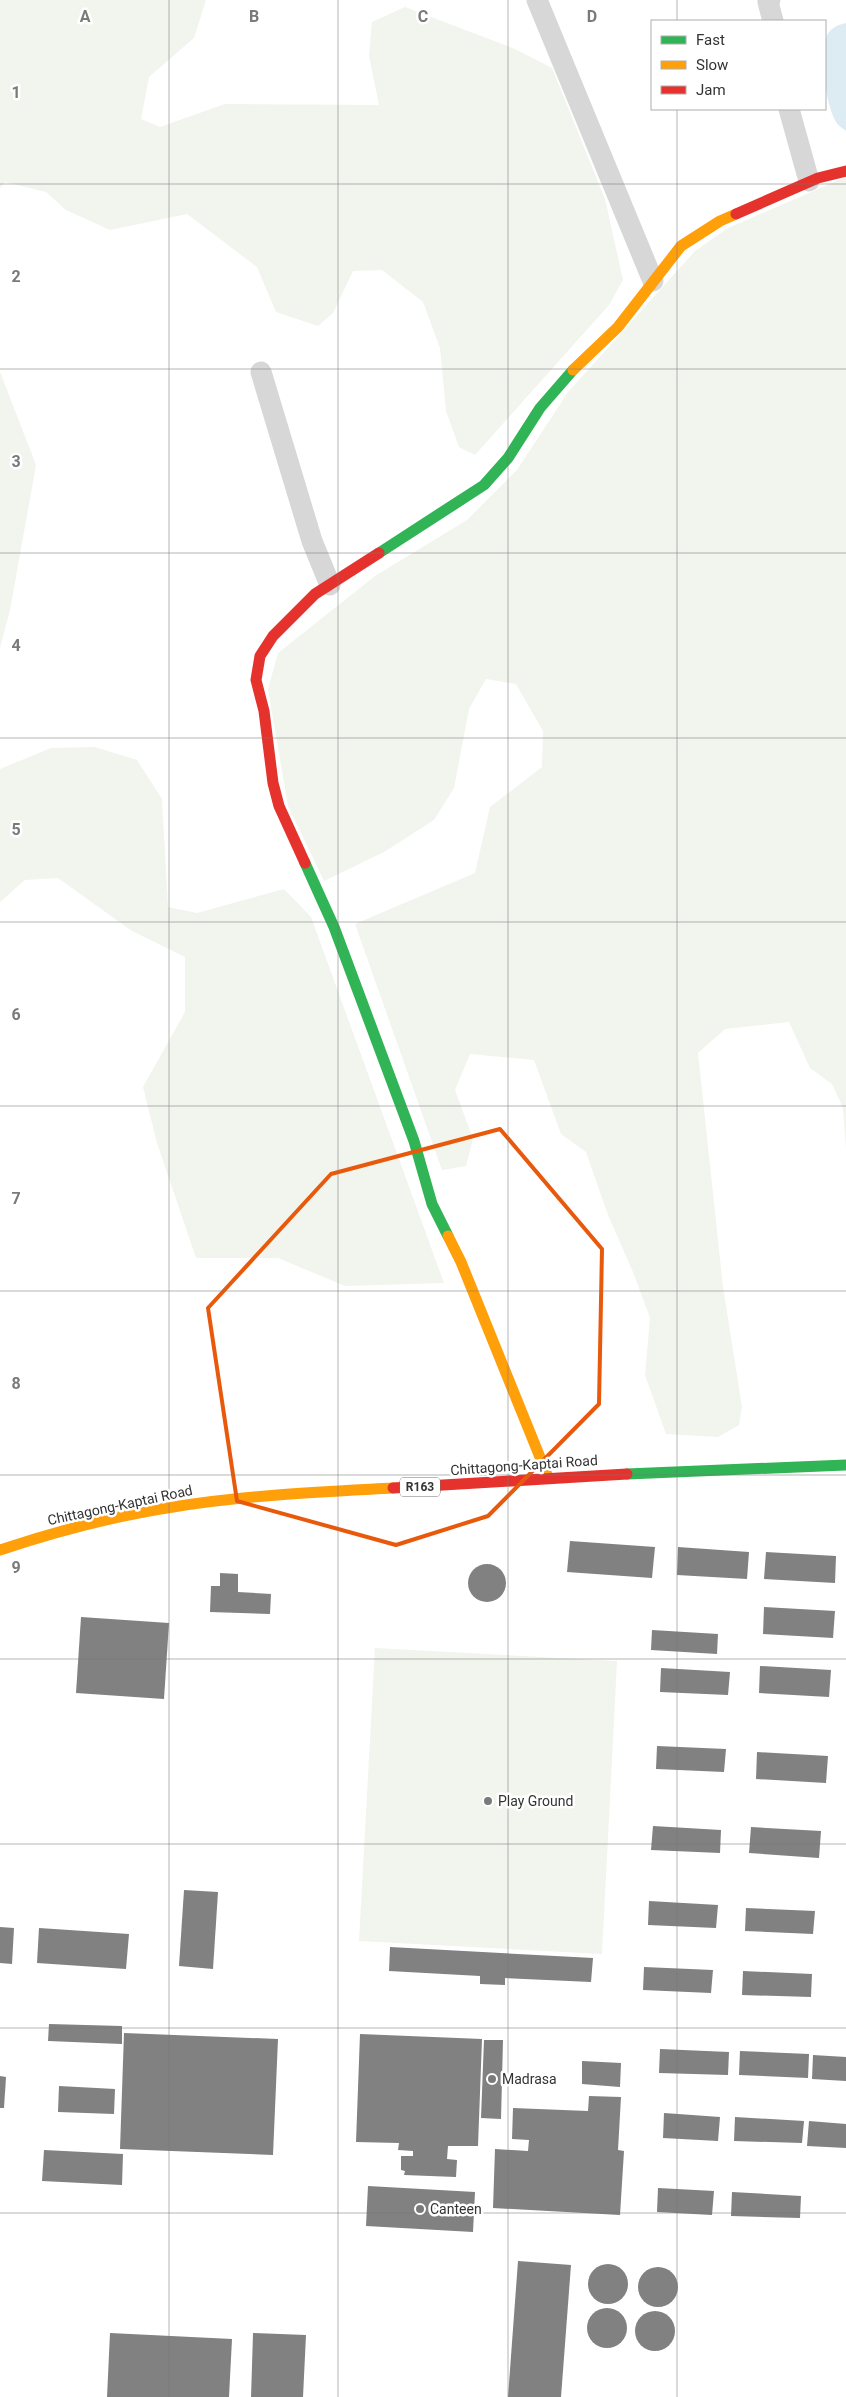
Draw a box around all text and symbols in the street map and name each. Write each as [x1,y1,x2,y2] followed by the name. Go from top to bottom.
[80,7,91,26] text: A
[249,7,259,26] text: B
[418,7,428,26] text: C
[587,7,597,26] text: D
[651,20,826,110] legend
[696,31,725,49] text: Fast
[696,56,728,74] text: Slow
[696,81,726,99] text: Jam
[11,83,21,102] text: 1
[11,267,21,286] text: 2
[11,452,21,471] text: 3
[11,636,21,655] text: 4
[11,820,21,839] text: 5
[11,1005,21,1024] text: 6
[11,1189,21,1208] text: 7
[11,1374,21,1393] text: 8
[450,1452,598,1478] street label: Chittagong-Kaptai Road
[400,1478,440,1496] road number: R163
[46,1482,194,1528] street label: Chittagong-Kaptai Road
[11,1558,21,1577] text: 9
[498,1793,573,1809] place label: Play Ground
[482,1795,494,1807] marker: Play Ground
[502,2071,557,2087] place label: Madrasa
[486,2073,498,2085] marker: Madrasa
[430,2201,482,2217] place label: Canteen
[414,2203,426,2215] marker: Canteen

